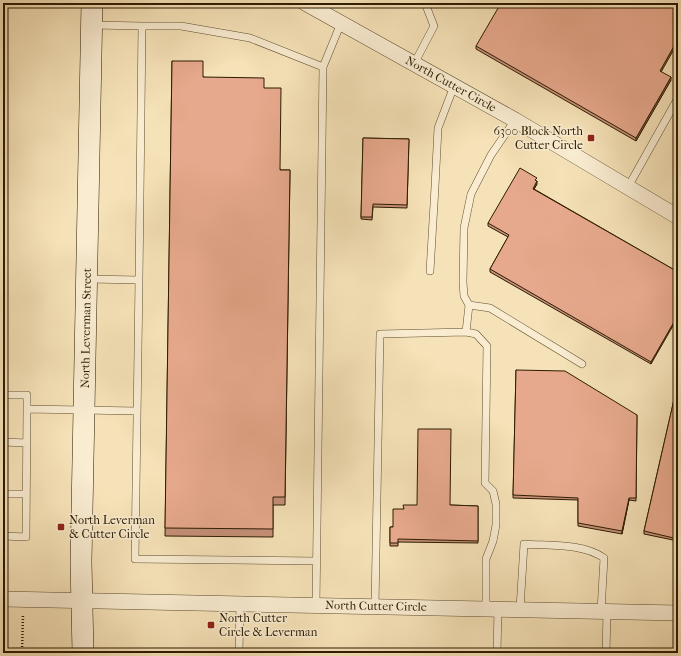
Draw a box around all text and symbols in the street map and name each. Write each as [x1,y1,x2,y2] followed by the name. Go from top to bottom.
[403,53,499,115] street label: North Cutter Circle
[494,124,583,152] place label: 6300 Block North Cutter Circle
[586,133,596,143] marker: 6300 Block North Cutter Circle
[78,267,94,388] street label: North Leverman Street
[69,513,155,541] place label: North Leverman & Cutter Circle
[56,522,66,532] marker: North Leverman & Cutter Circle
[325,598,427,614] street label: North Cutter Circle
[219,611,317,639] place label: North Cutter Circle & Leverman
[206,620,216,630] marker: North Cutter Circle & Leverman

